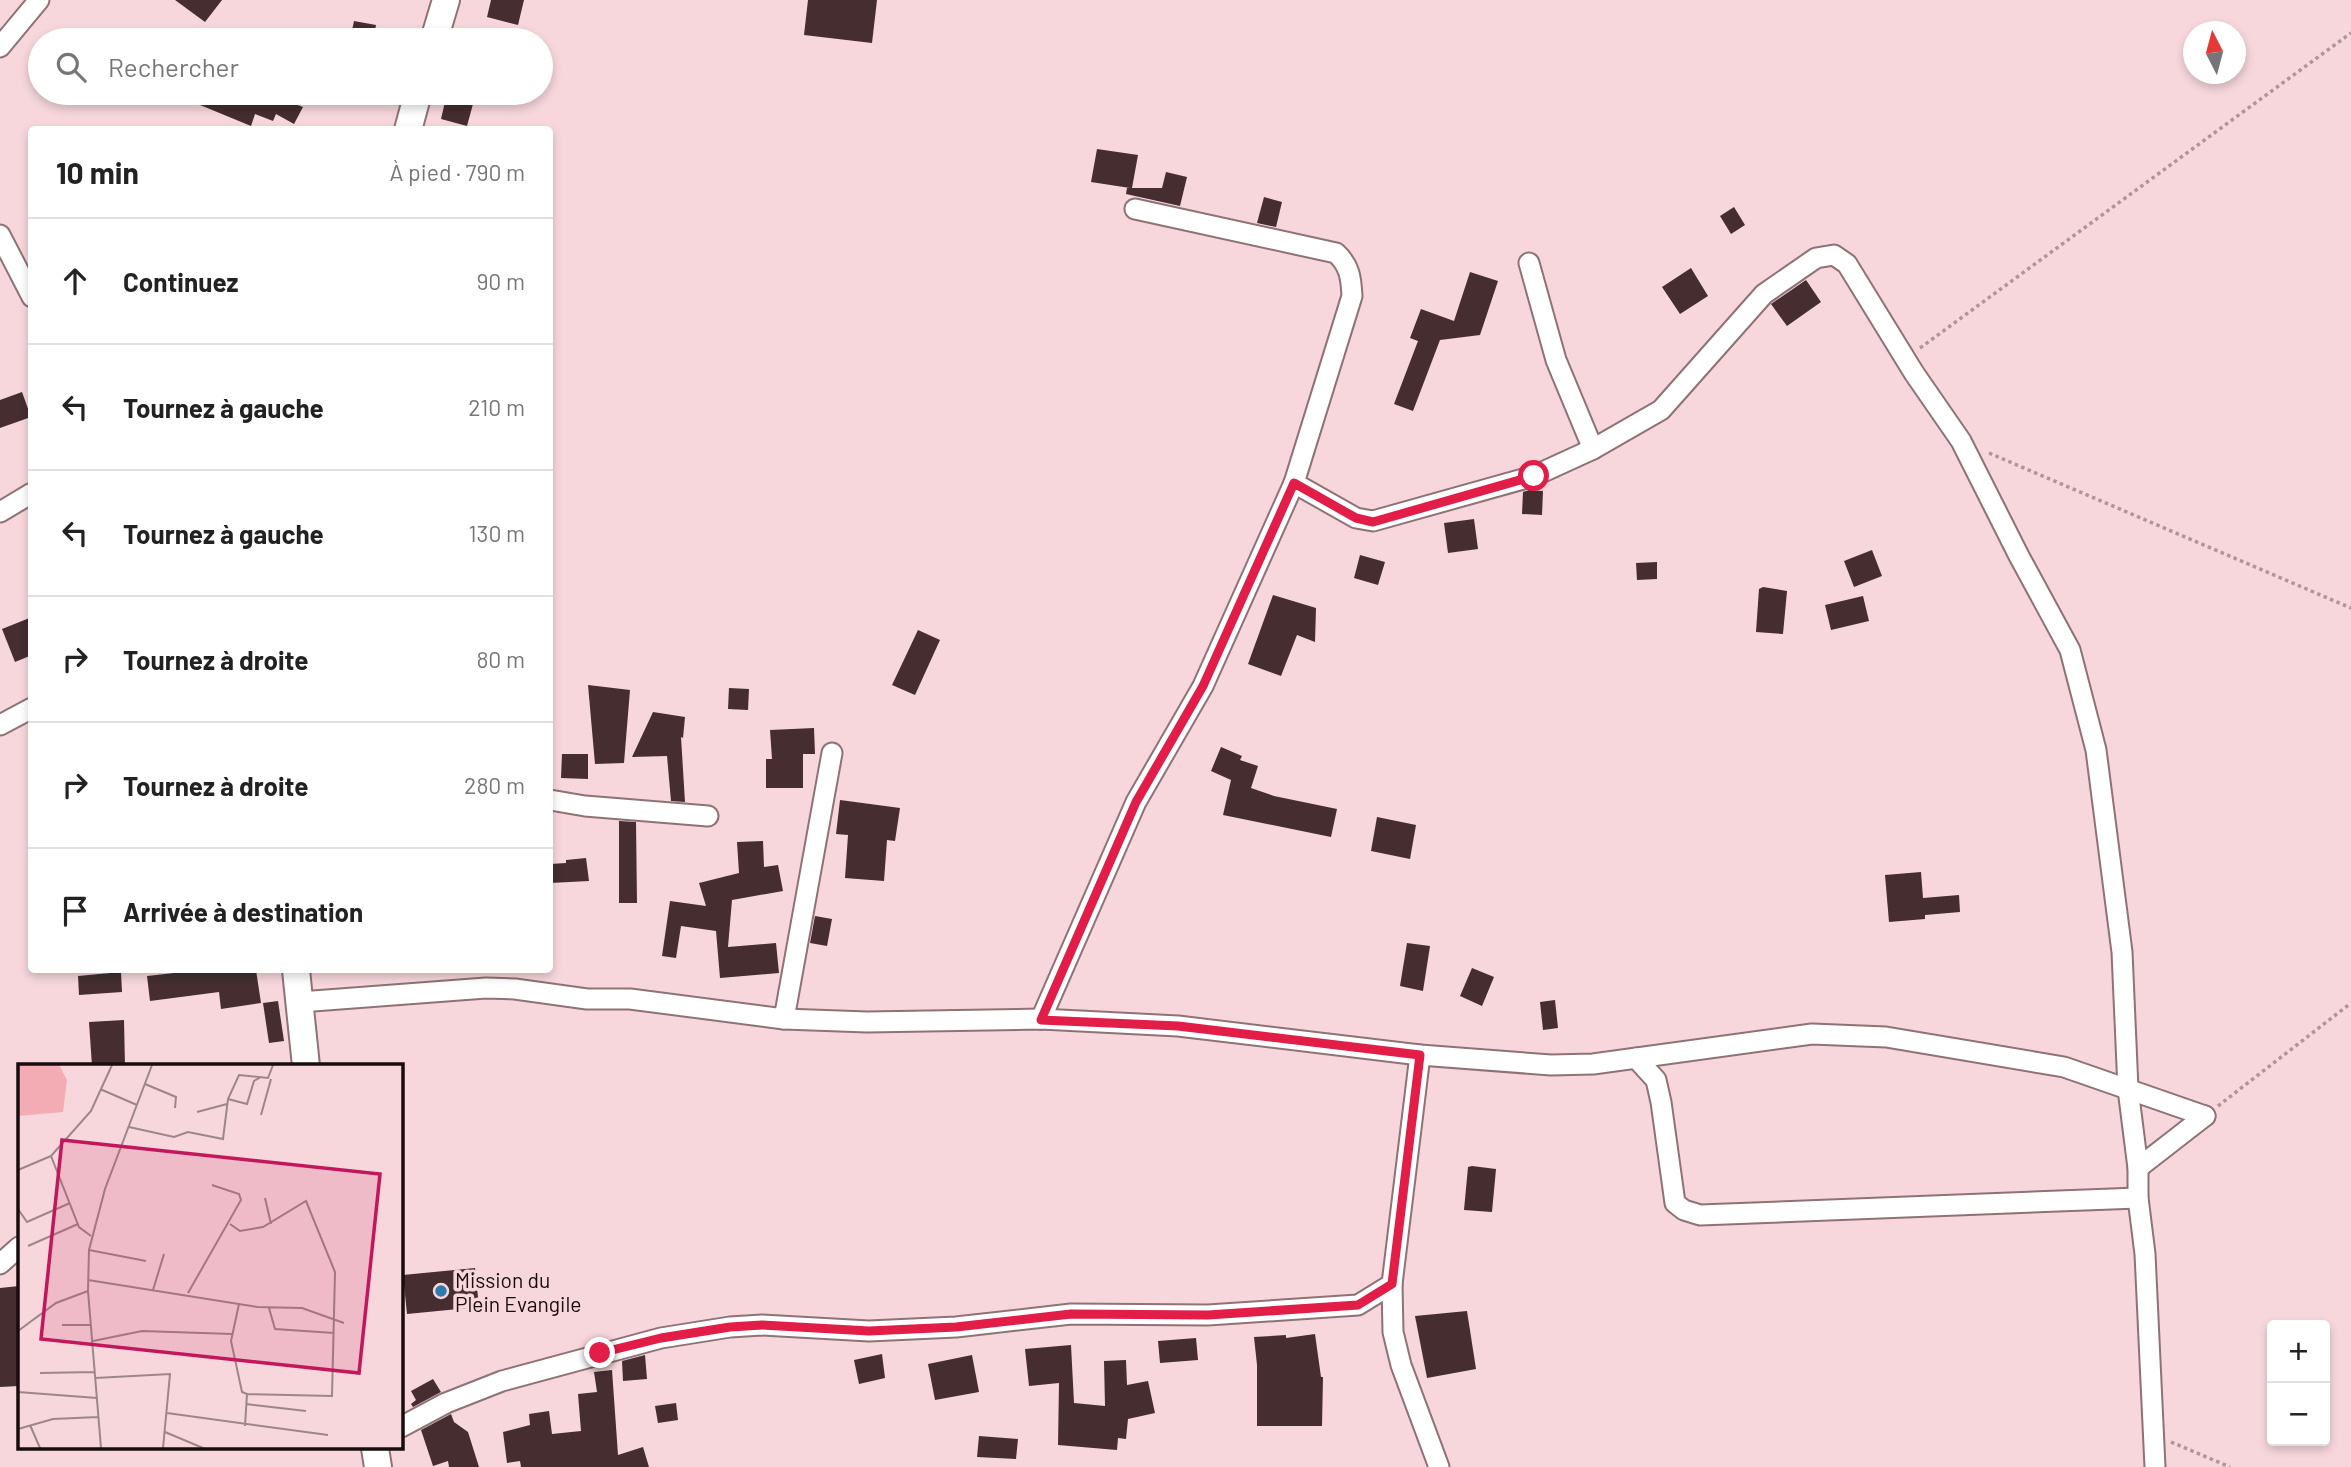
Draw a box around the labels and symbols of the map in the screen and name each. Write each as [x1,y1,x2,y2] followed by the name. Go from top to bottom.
[2183,21,2246,84] north arrow
[1518,460,1549,491] route start
[18,1064,402,1450] inset map
[455,1267,581,1316] place label: Mission du Plein Evangile
[433,1283,449,1299] marker: Mission du Plein Evangile
[584,1337,615,1368] route end

